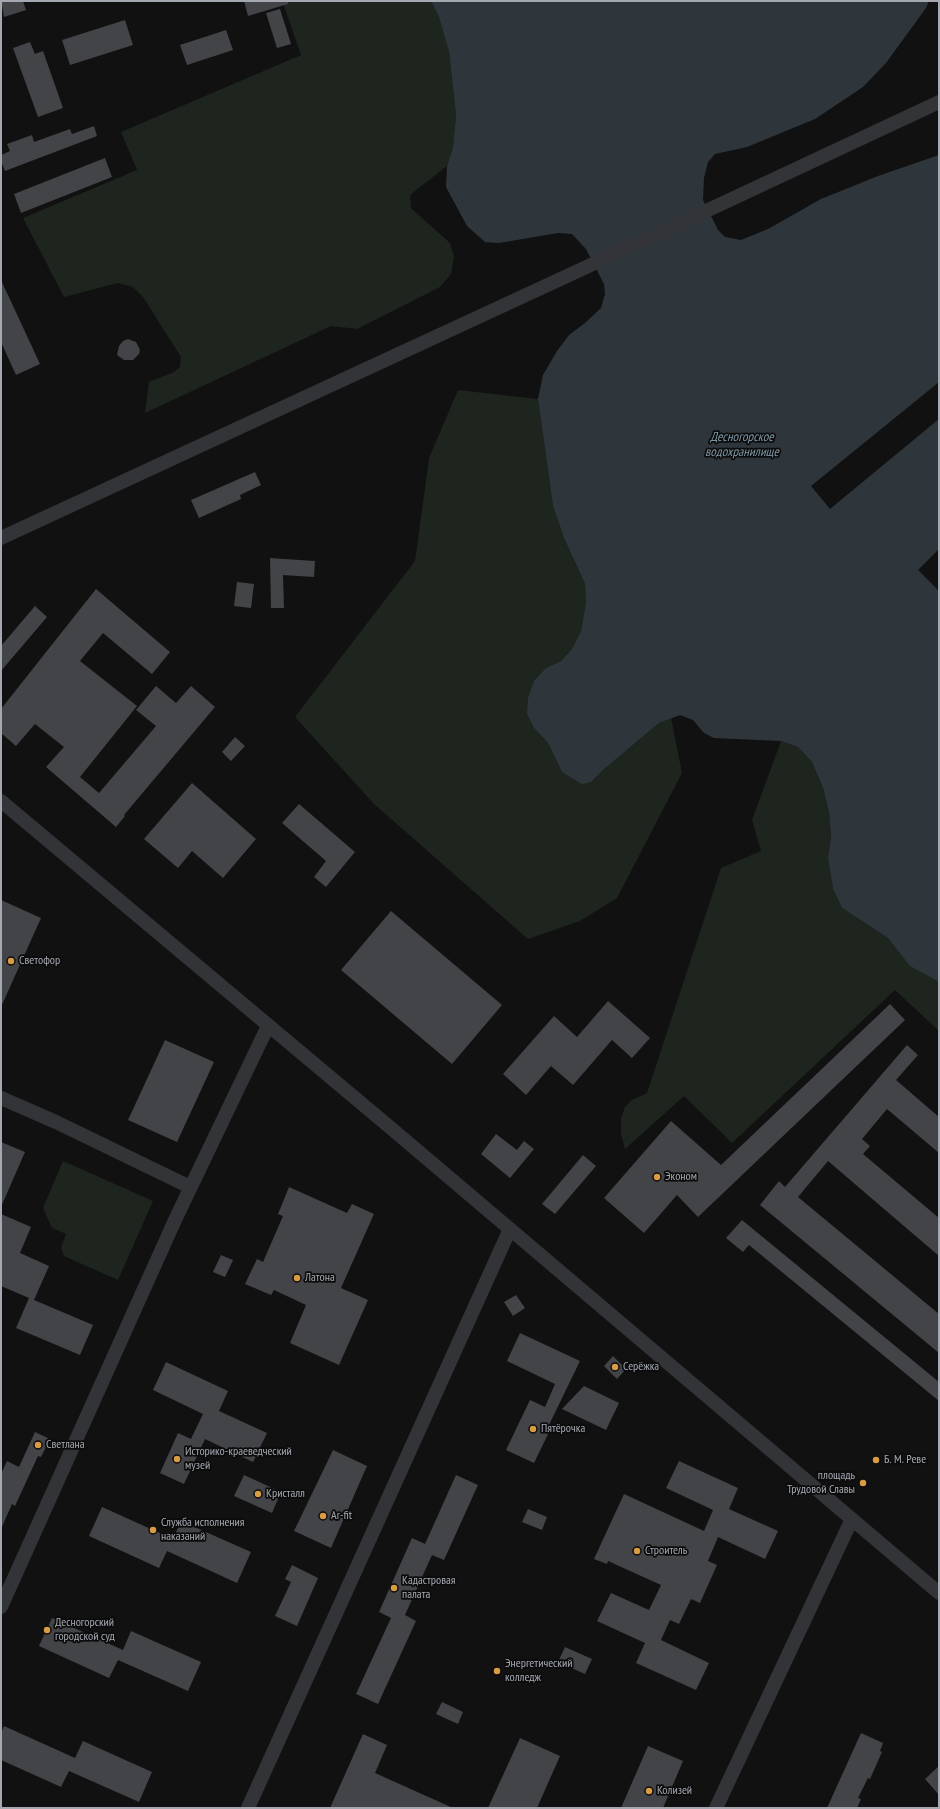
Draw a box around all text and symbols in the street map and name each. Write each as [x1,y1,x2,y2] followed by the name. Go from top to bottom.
[705,429,779,460] water label: Десногорское водохранилище
[19,954,60,968] place label: Светофор
[6,956,16,966] marker: Светофор
[665,1170,697,1184] place label: Эконом
[652,1172,662,1182] marker: Эконом
[305,1271,335,1285] place label: Латона
[292,1273,302,1283] marker: Латона
[623,1360,659,1374] place label: Серёжка
[610,1362,620,1372] marker: Серёжка
[541,1422,585,1436] place label: Пятёрочка
[528,1424,538,1434] marker: Пятёрочка
[46,1438,85,1452] place label: Светлана
[33,1440,43,1450] marker: Светлана
[185,1445,292,1473] place label: Историко-краеведческий музей
[884,1453,926,1467] place label: Б. М. Реве
[172,1454,182,1464] marker: Историко-краеведческий музей
[871,1455,881,1465] marker: Б. М. Реве
[787,1469,855,1497] place label: площадь Трудовой Славы
[858,1478,868,1488] marker: площадь Трудовой Славы
[266,1487,305,1501] place label: Кристалл
[253,1489,263,1499] marker: Кристалл
[331,1509,352,1523] place label: Ar-fit
[318,1511,328,1521] marker: Ar-fit
[161,1516,244,1544] place label: Служба исполнения наказаний
[148,1525,158,1535] marker: Служба исполнения наказаний
[645,1544,687,1558] place label: Строитель
[632,1546,642,1556] marker: Строитель
[402,1574,455,1602] place label: Кадастровая палата
[389,1583,399,1593] marker: Кадастровая палата
[55,1616,115,1644] place label: Десногорский городской суд
[42,1625,52,1635] marker: Десногорский городской суд
[505,1657,572,1685] place label: Энергетический колледж
[492,1666,502,1676] marker: Энергетический колледж
[657,1784,692,1798] place label: Колизей
[644,1786,654,1796] marker: Колизей

